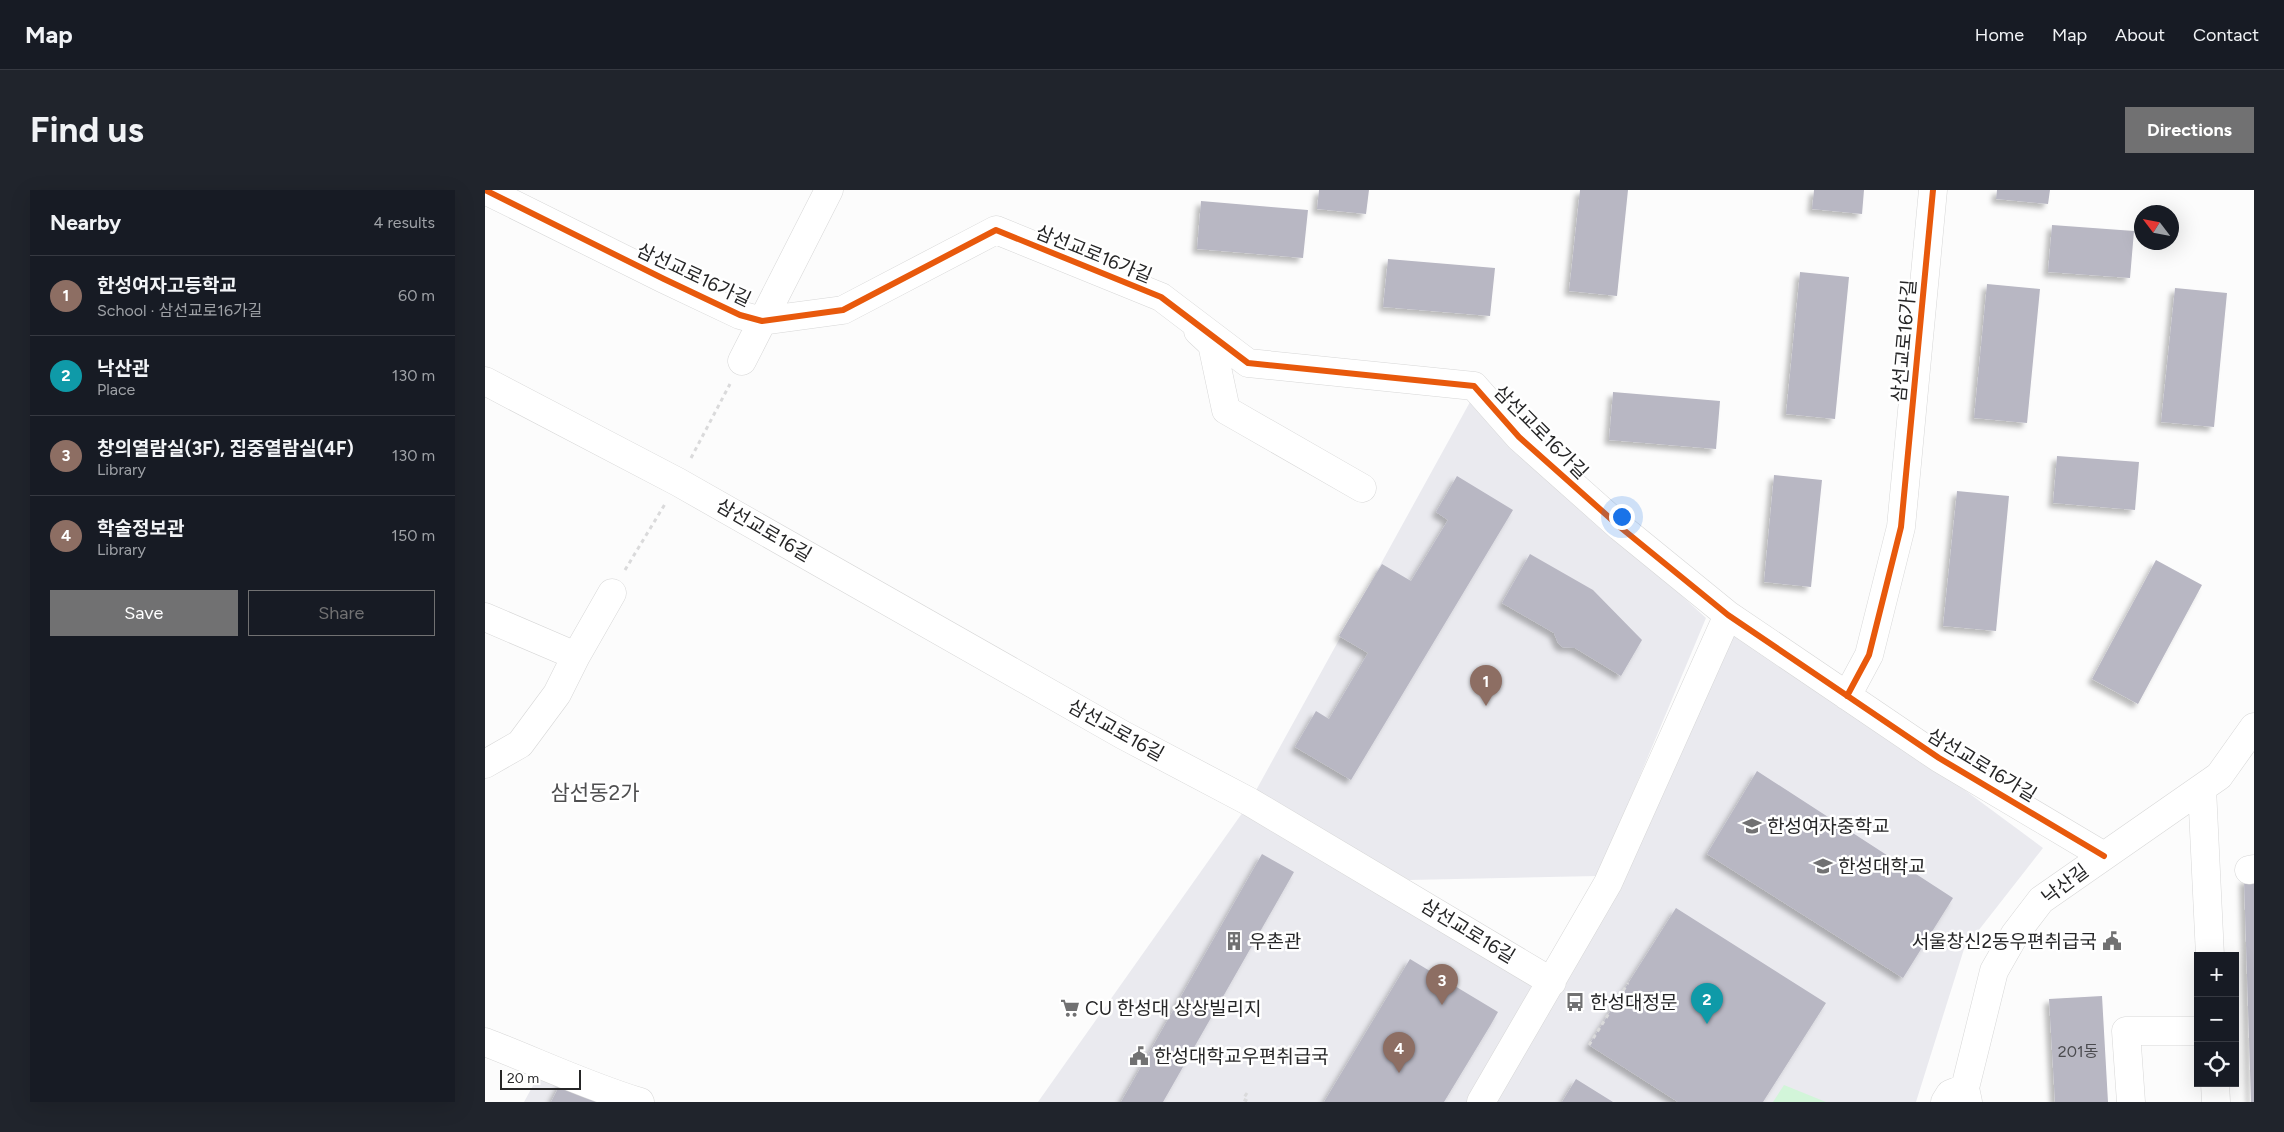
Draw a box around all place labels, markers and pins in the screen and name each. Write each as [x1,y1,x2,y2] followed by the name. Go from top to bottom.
[1470,665,1502,706] pin: 1
[1741,815,1763,837] school or university icon: 한성여자중학교
[1767,815,1889,838] place label: 한성여자중학교
[1812,855,1834,877] school or university icon: 한성대학교
[1838,855,1925,878] place label: 한성대학교
[1223,930,1245,952] building icon: 우촌관
[1249,930,1301,953] place label: 우촌관
[1912,930,2097,953] place label: 서울창신2동우편취급국
[2101,930,2123,952] public building icon: 서울창신2동우편취급국
[1426,964,1458,1005] pin: 3
[1691,983,1723,1024] pin: 2
[1564,991,1586,1013] bus stop icon: 한성대정문
[1590,991,1677,1014] place label: 한성대정문
[1059,997,1081,1019] supermarket icon: CU 한성대 상상빌리지
[1085,997,1261,1020] place label: CU 한성대 상상빌리지
[1383,1032,1415,1073] pin: 4
[1128,1045,1150,1067] public building icon: 한성대학교우편취급국
[1154,1045,1329,1068] place label: 한성대학교우편취급국

